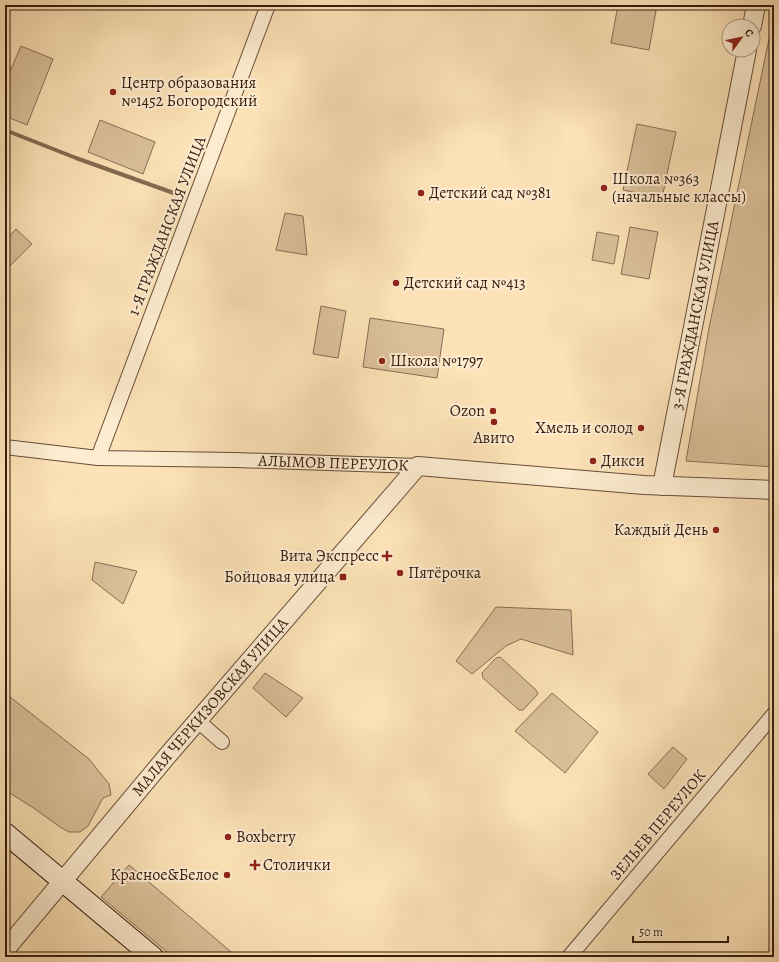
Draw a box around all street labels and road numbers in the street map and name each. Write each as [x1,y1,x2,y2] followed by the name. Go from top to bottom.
[123,132,212,319] street label: 1-Я ГРАЖДАНСКАЯ УЛИЦА
[666,218,725,412] street label: 3-Я ГРАЖДАНСКАЯ УЛИЦА
[257,450,410,477] street label: АЛЫМОВ ПЕРЕУЛОК
[127,612,294,801] street label: МАЛАЯ ЧЕРКИЗОВСКАЯ УЛИЦА
[605,764,712,885] street label: ЗЕЛЬЕВ ПЕРЕУЛОК

